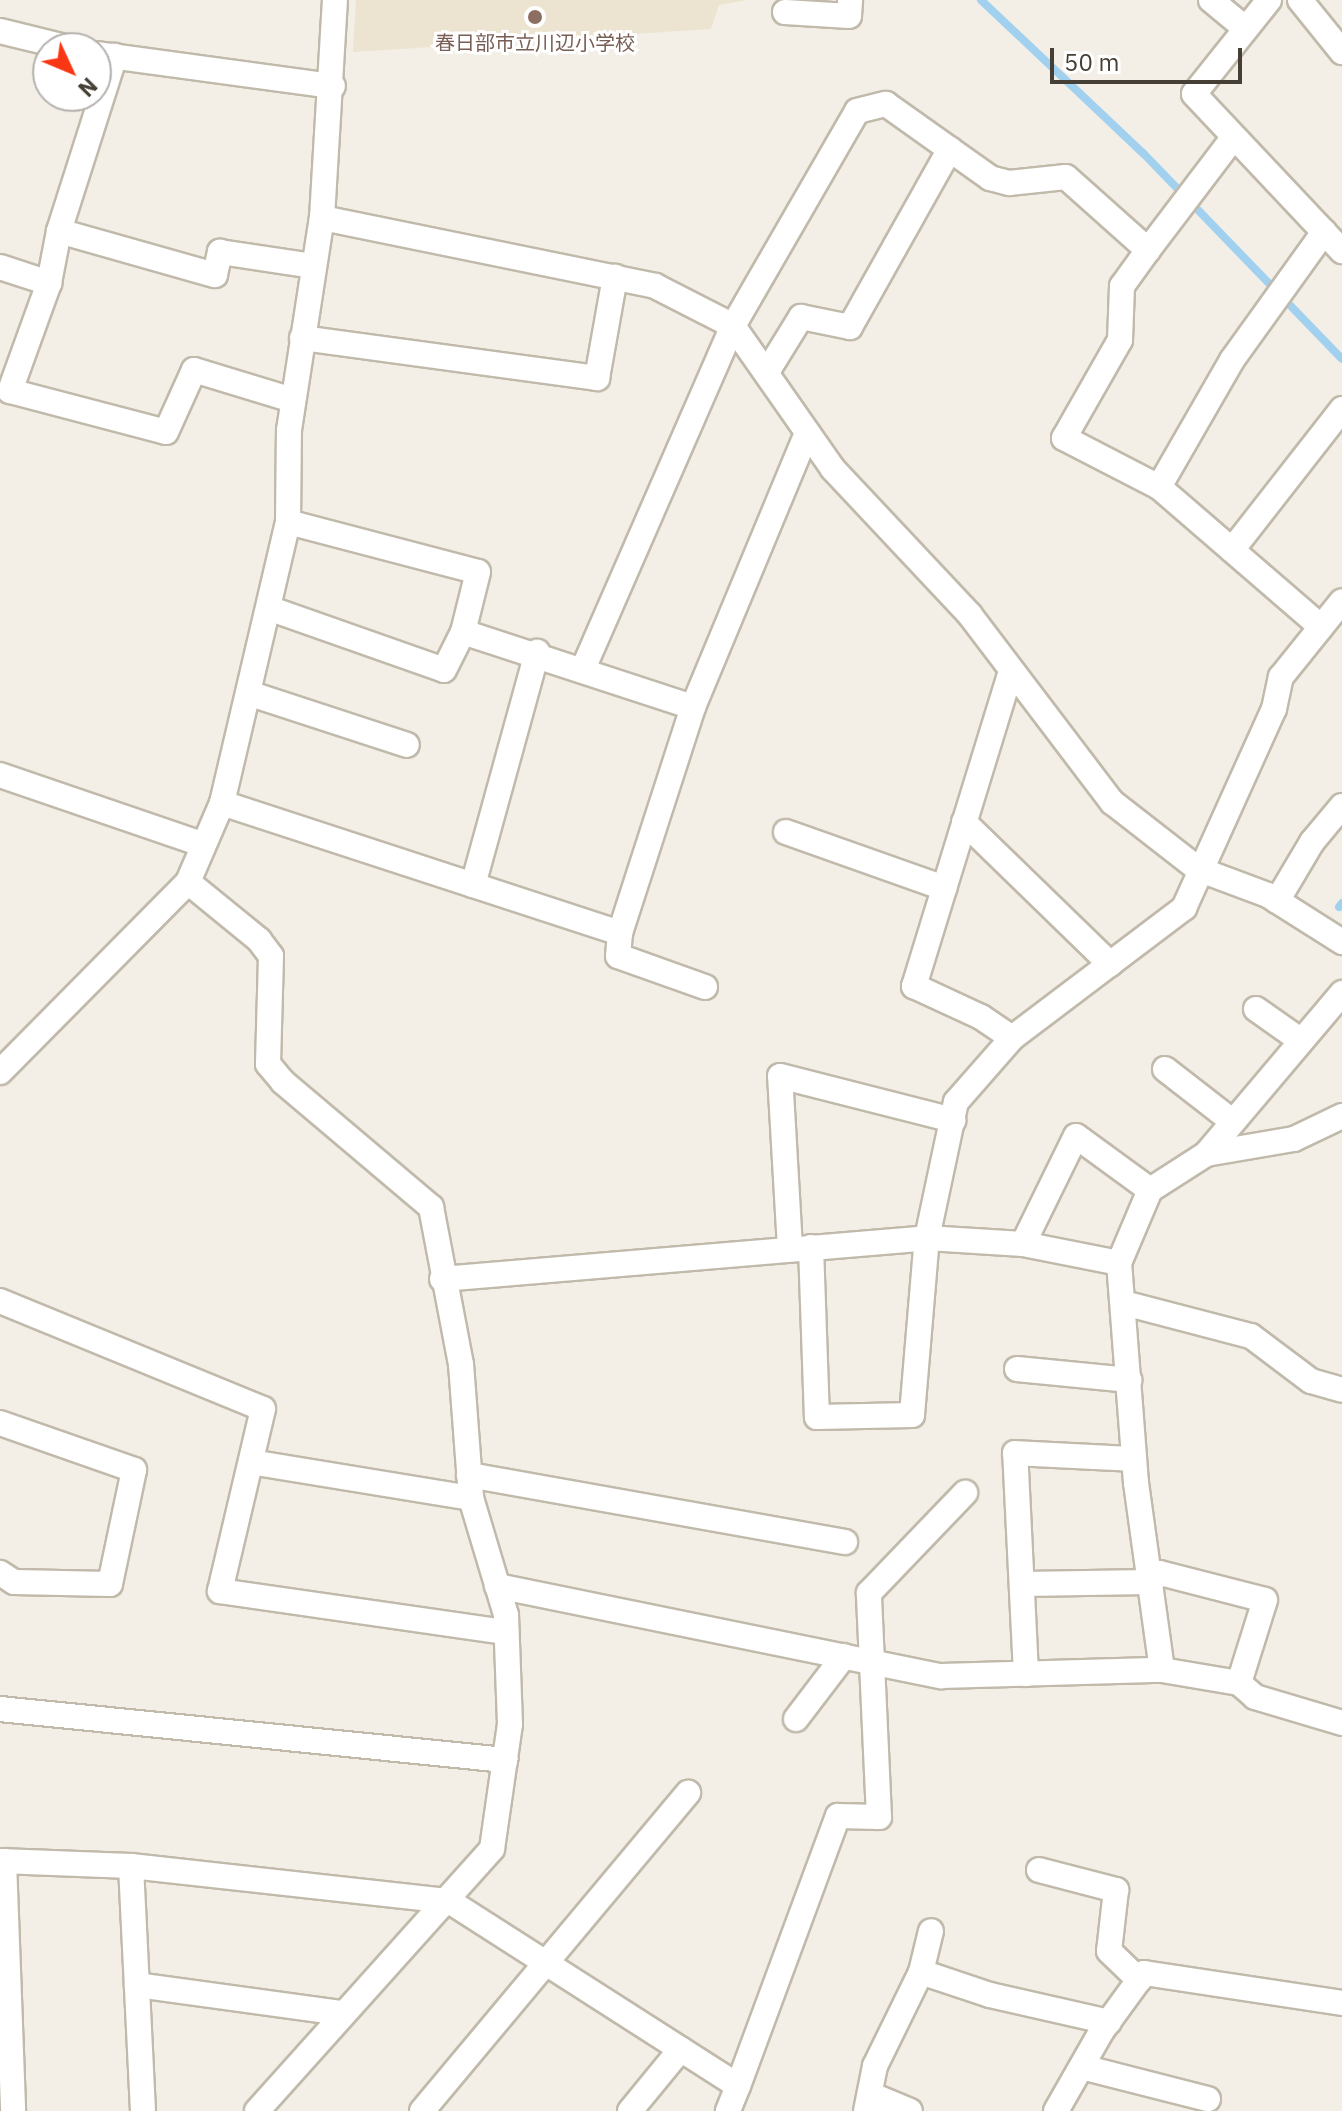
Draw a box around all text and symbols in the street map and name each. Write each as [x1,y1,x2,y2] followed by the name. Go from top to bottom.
[526,8,544,26] marker: 春日部市立川辺小学校
[435,30,635,54] place label: 春日部市立川辺小学校
[32,32,112,112] north arrow
[1054,32,1246,82] scale bar
[1064,46,1119,78] text: 50 m
[72,72,104,103] text: N

